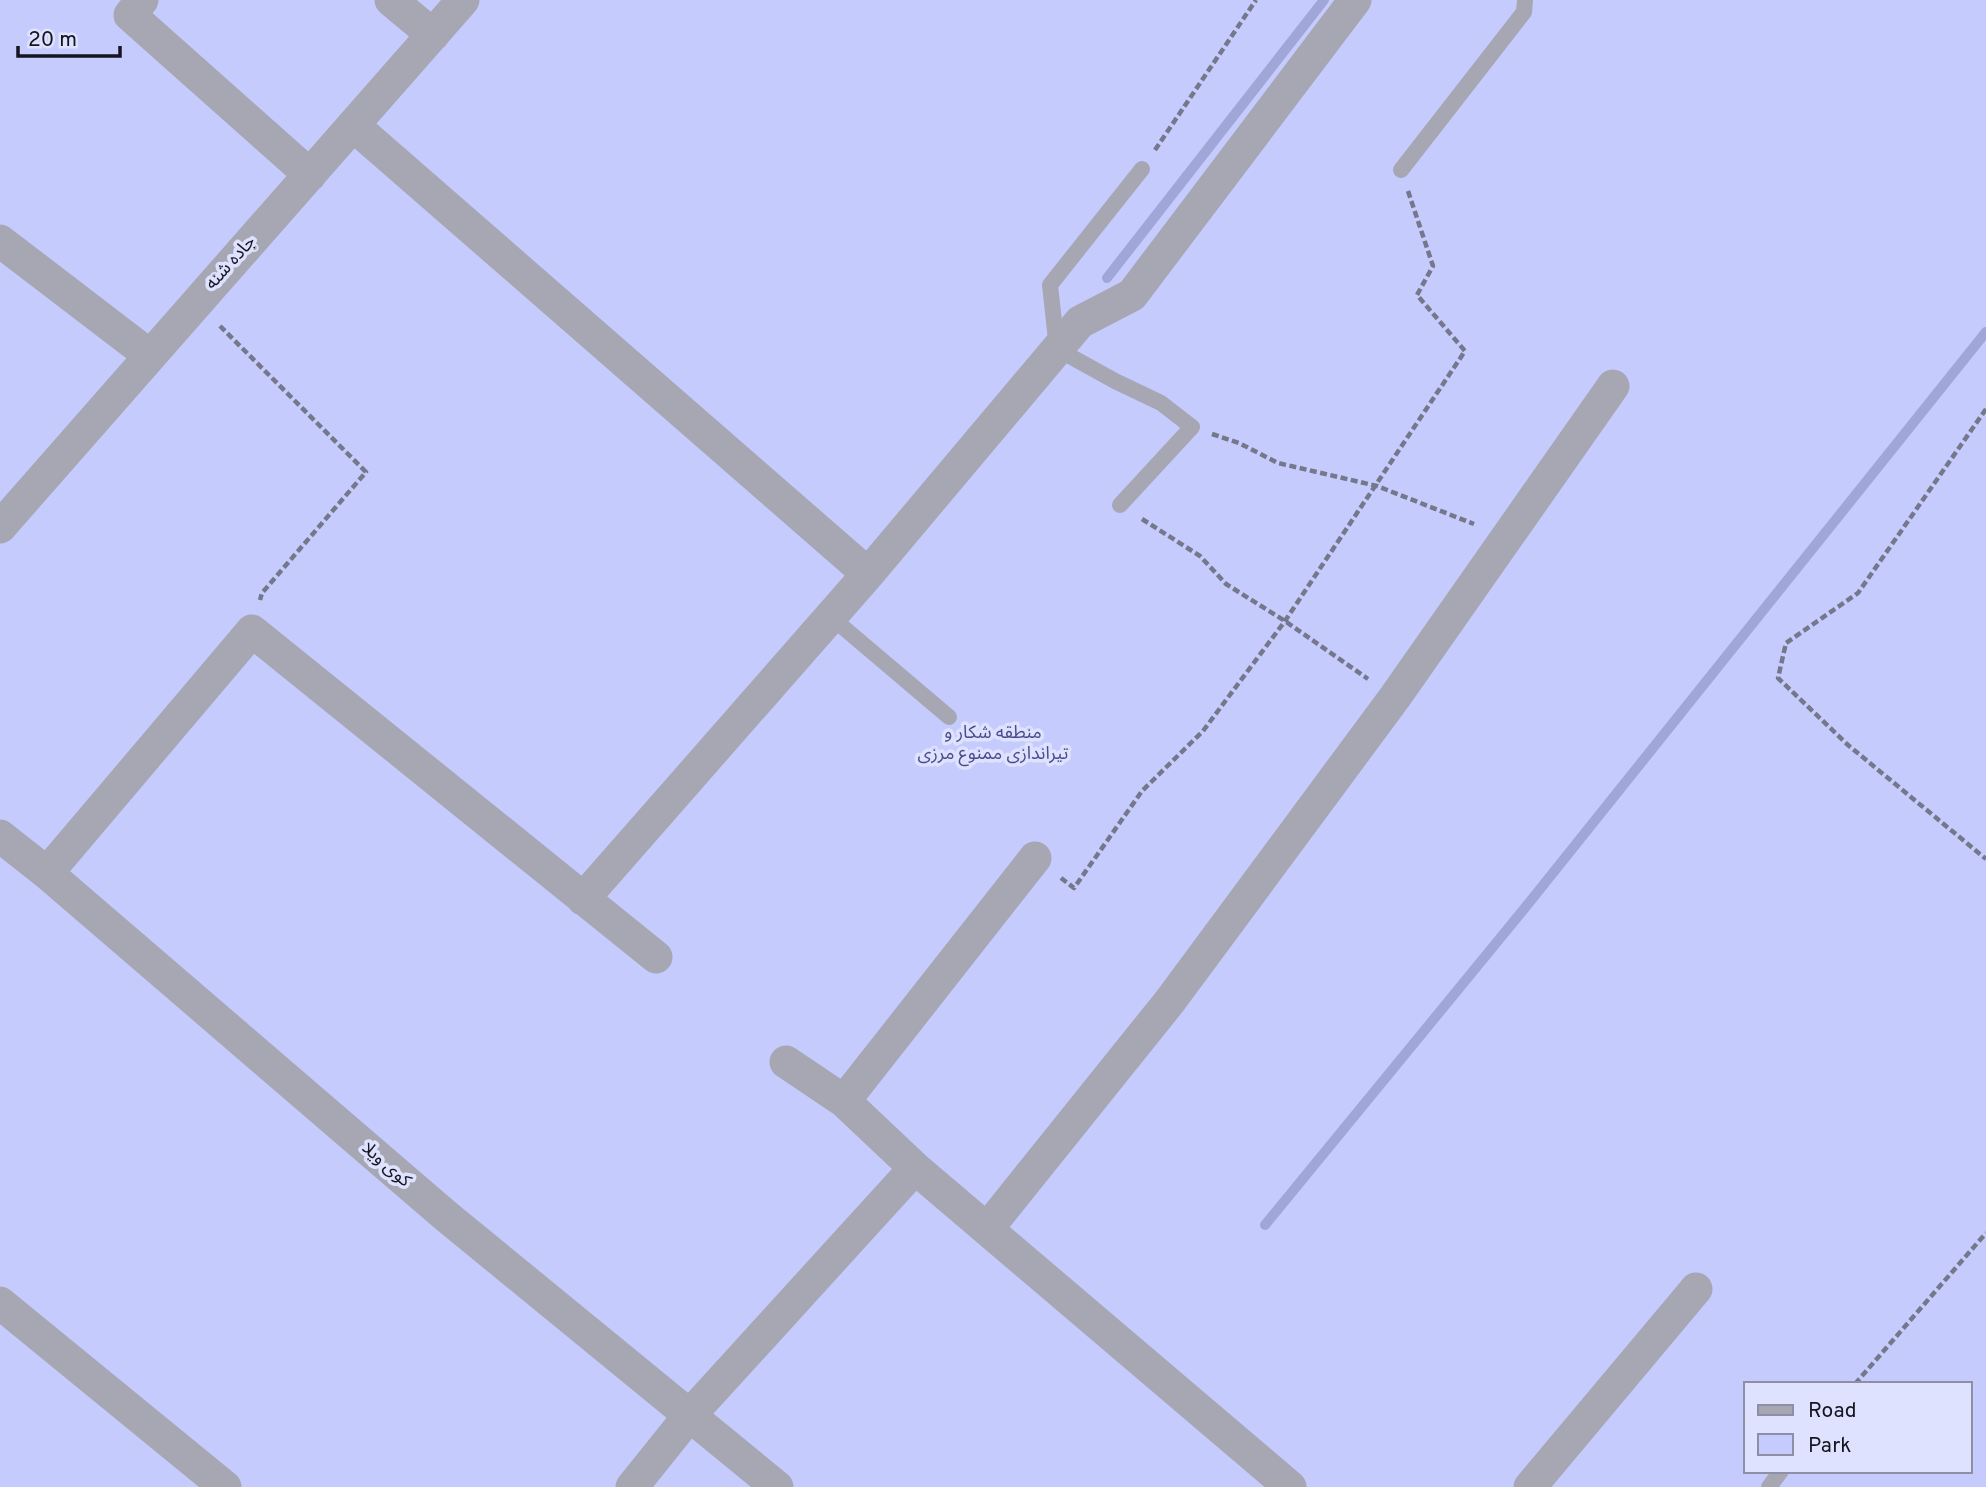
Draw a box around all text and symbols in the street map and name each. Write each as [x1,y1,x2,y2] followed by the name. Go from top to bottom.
[18,14,119,58] scale bar
[28,27,77,54] text: 20 m
[201,231,261,295] street label: جاده شنه
[917,722,1069,767] park label: منطقه شکار و تیراندازی ممنوع مرزی
[357,1137,416,1193] street label: کوی ویلا
[1744,1382,1972,1473] legend
[1808,1398,1857,1425] text: Road
[1808,1433,1851,1460] text: Park

